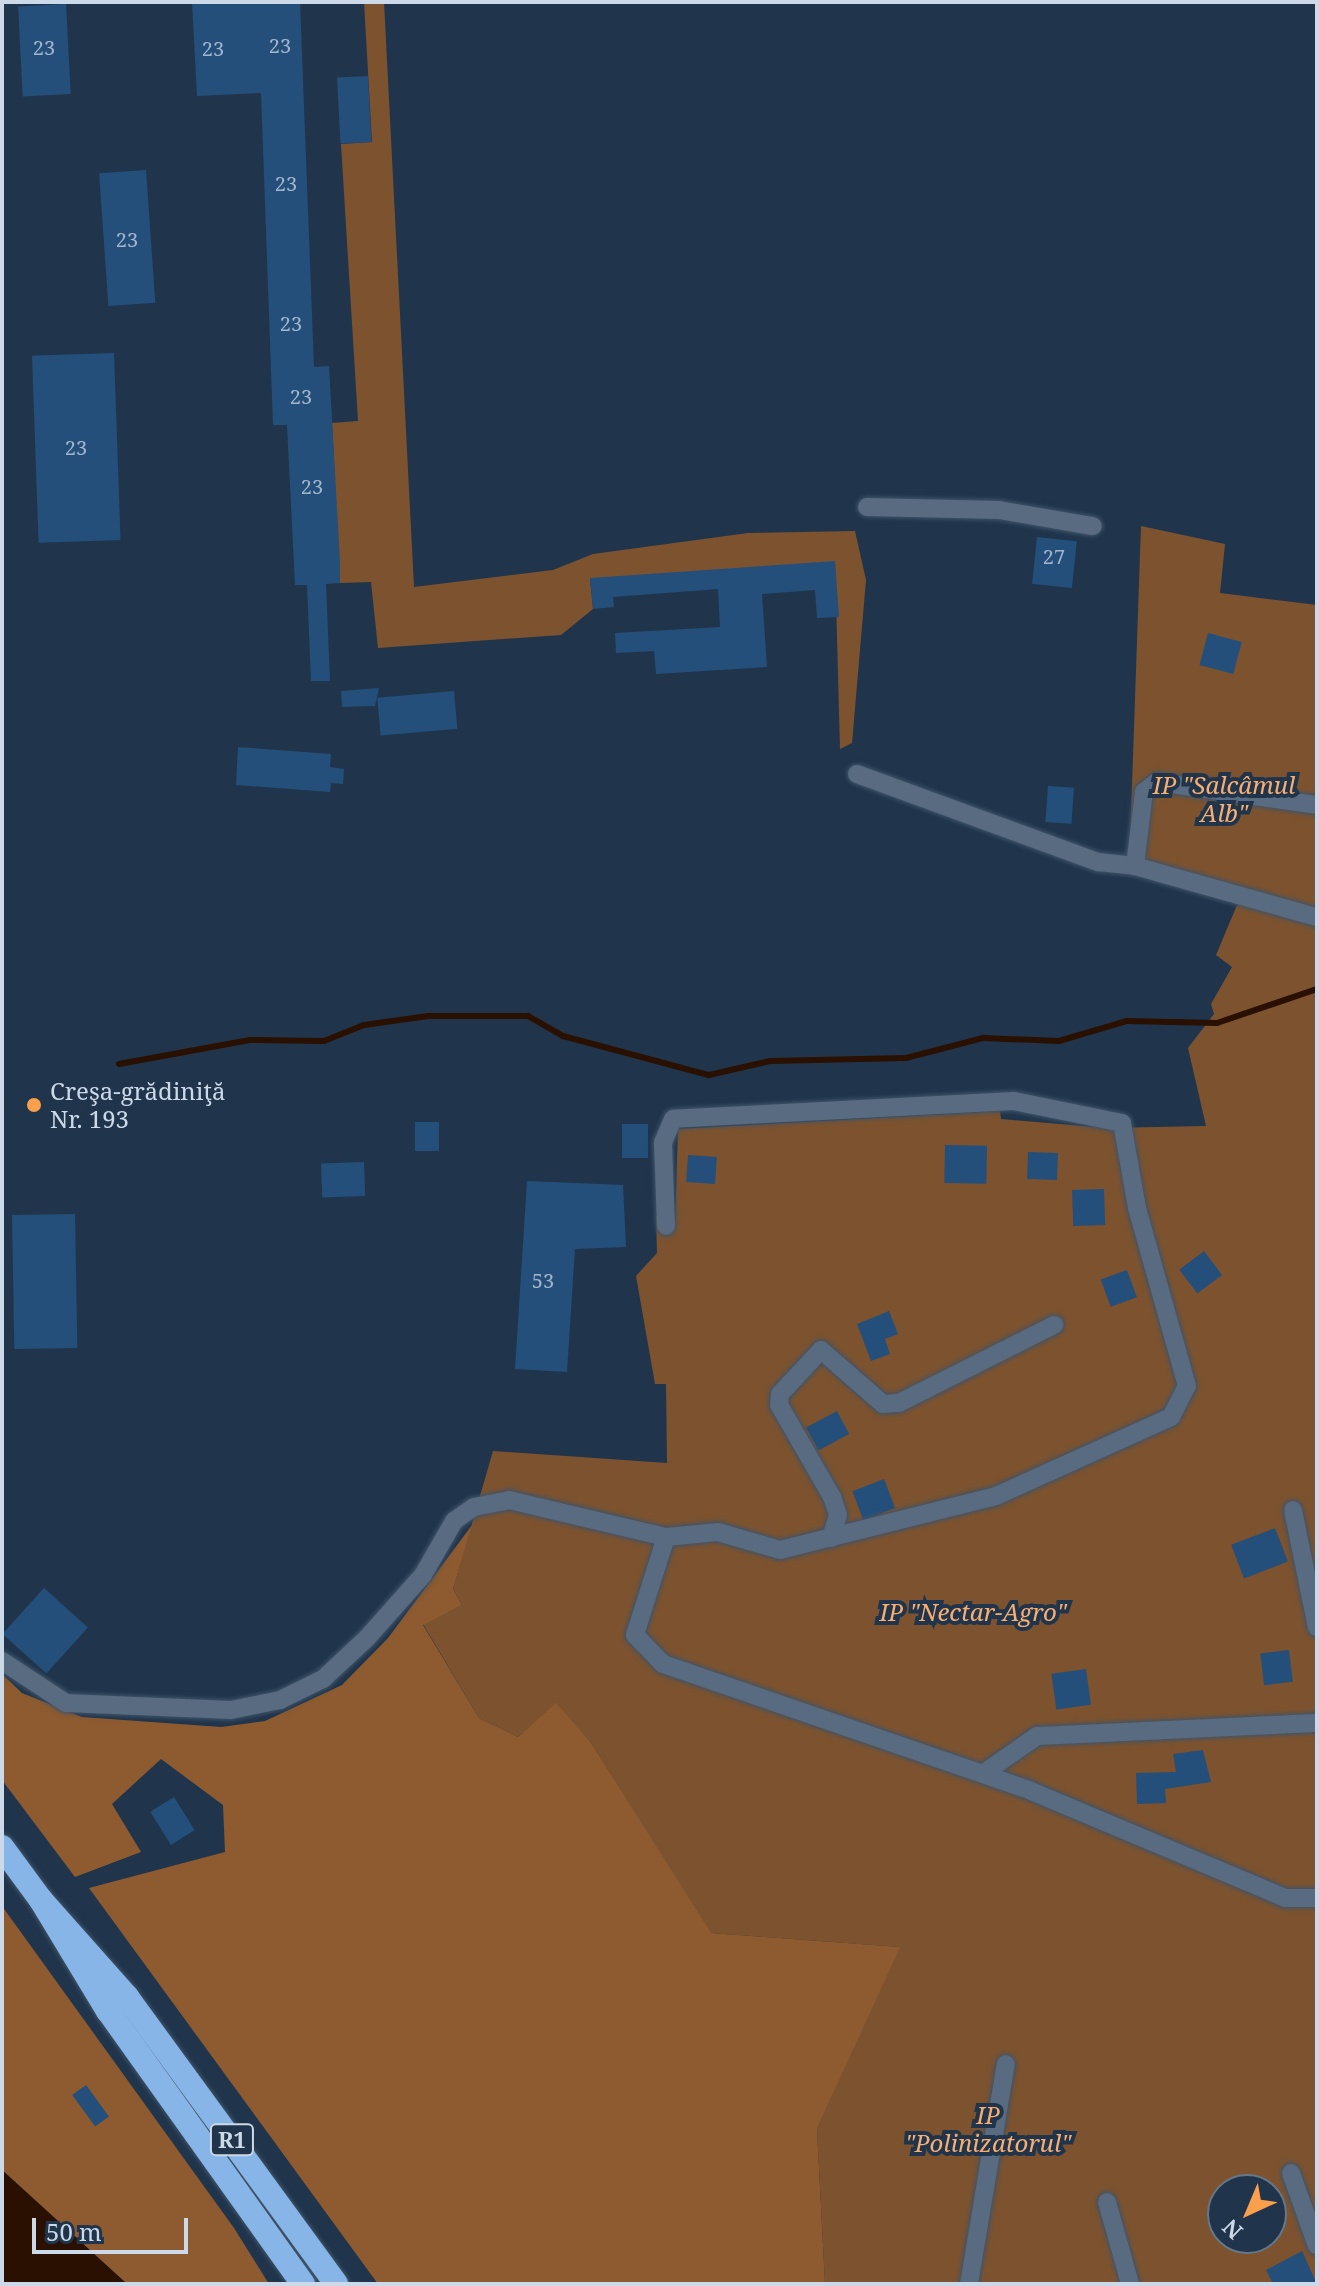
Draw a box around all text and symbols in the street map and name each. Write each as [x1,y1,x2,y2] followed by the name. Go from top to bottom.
[269,33,291,57] house number: 23
[33,35,55,59] house number: 23
[202,36,224,60] house number: 23
[275,171,297,195] house number: 23
[116,227,138,251] house number: 23
[280,311,302,335] house number: 23
[290,384,312,408] house number: 23
[65,435,87,459] house number: 23
[301,474,323,498] house number: 23
[1043,544,1065,568] house number: 27
[1153,771,1295,827] park label: IP "Salcâmul Alb"
[50,1077,225,1133] place label: Creşa-grădiniţă Nr. 193
[25,1096,43,1114] marker: Creşa-grădiniţă Nr. 193
[532,1268,554,1292] house number: 53
[879,1598,1067,1626] park label: IP "Nectar-Agro"
[905,2101,1071,2157] park label: IP "Polinizatorul"
[208,2122,256,2158] road number: R1
[1207,2174,1287,2254] north arrow
[36,2202,192,2252] scale bar
[1215,2213,1248,2247] text: N
[46,2215,102,2248] text: 50 m

